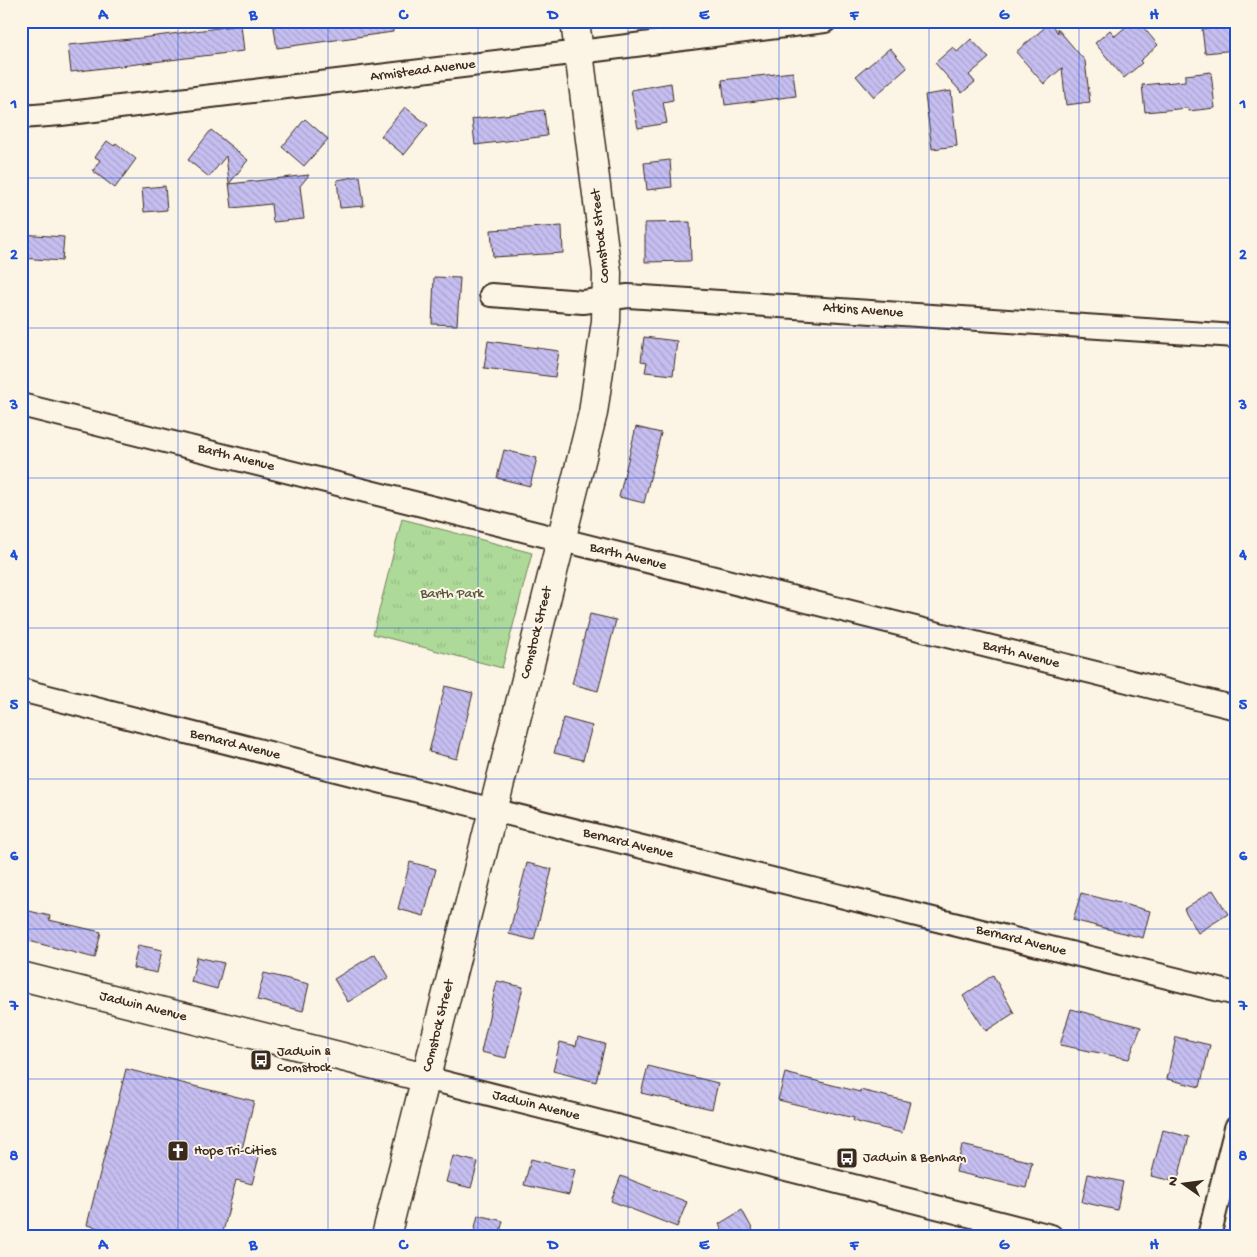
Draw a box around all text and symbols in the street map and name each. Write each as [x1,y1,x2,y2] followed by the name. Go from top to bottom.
[97,7,109,26] text: A
[248,7,258,26] text: B
[398,7,409,26] text: C
[546,7,559,26] text: D
[699,7,710,26] text: E
[849,7,860,26] text: F
[999,7,1010,26] text: G
[1149,7,1159,26] text: H
[370,56,477,86] street label: Armistead Avenue
[10,96,17,115] text: 1
[1239,96,1246,115] text: 1
[587,187,614,284] street label: Comstock Street
[10,247,18,266] text: 2
[1239,247,1247,266] text: 2
[822,300,904,322] street label: Atkins Avenue
[9,397,18,416] text: 3
[1238,397,1247,416] text: 3
[195,440,277,476] street label: Barth Avenue
[587,539,669,575] street label: Barth Avenue
[9,547,18,566] text: 4
[1238,547,1247,566] text: 4
[517,584,557,681] street label: Comstock Street
[419,586,485,603] park label: Barth Park
[980,637,1062,673] street label: Barth Avenue
[10,697,19,716] text: 5
[1239,697,1248,716] text: 5
[187,725,283,765] street label: Bernard Avenue
[580,824,676,864] street label: Bernard Avenue
[10,848,19,867] text: 6
[1239,848,1248,867] text: 6
[973,921,1069,961] street label: Bernard Avenue
[419,977,459,1074] street label: Comstock Street
[98,988,189,1026] street label: Jadwin Avenue
[9,998,19,1017] text: 7
[1238,998,1248,1017] text: 7
[277,1044,333,1077] place label: Jadwin & Comstock
[249,1048,273,1072] bus stop icon: Jadwin & Comstock
[491,1087,582,1125] street label: Jadwin Avenue
[166,1139,190,1163] church icon: Hope Tri-Cities
[194,1143,277,1160] place label: Hope Tri-Cities
[835,1146,859,1170] bus stop icon: Jadwin & Benham
[10,1148,19,1167] text: 8
[1239,1148,1248,1167] text: 8
[863,1150,966,1167] place label: Jadwin & Benham
[1160,1160,1210,1210] north arrow
[1164,1175,1183,1188] text: N
[97,1237,109,1256] text: A
[248,1237,258,1256] text: B
[398,1237,409,1256] text: C
[546,1237,559,1256] text: D
[699,1237,710,1256] text: E
[849,1237,860,1256] text: F
[999,1237,1010,1256] text: G
[1149,1237,1159,1256] text: H

